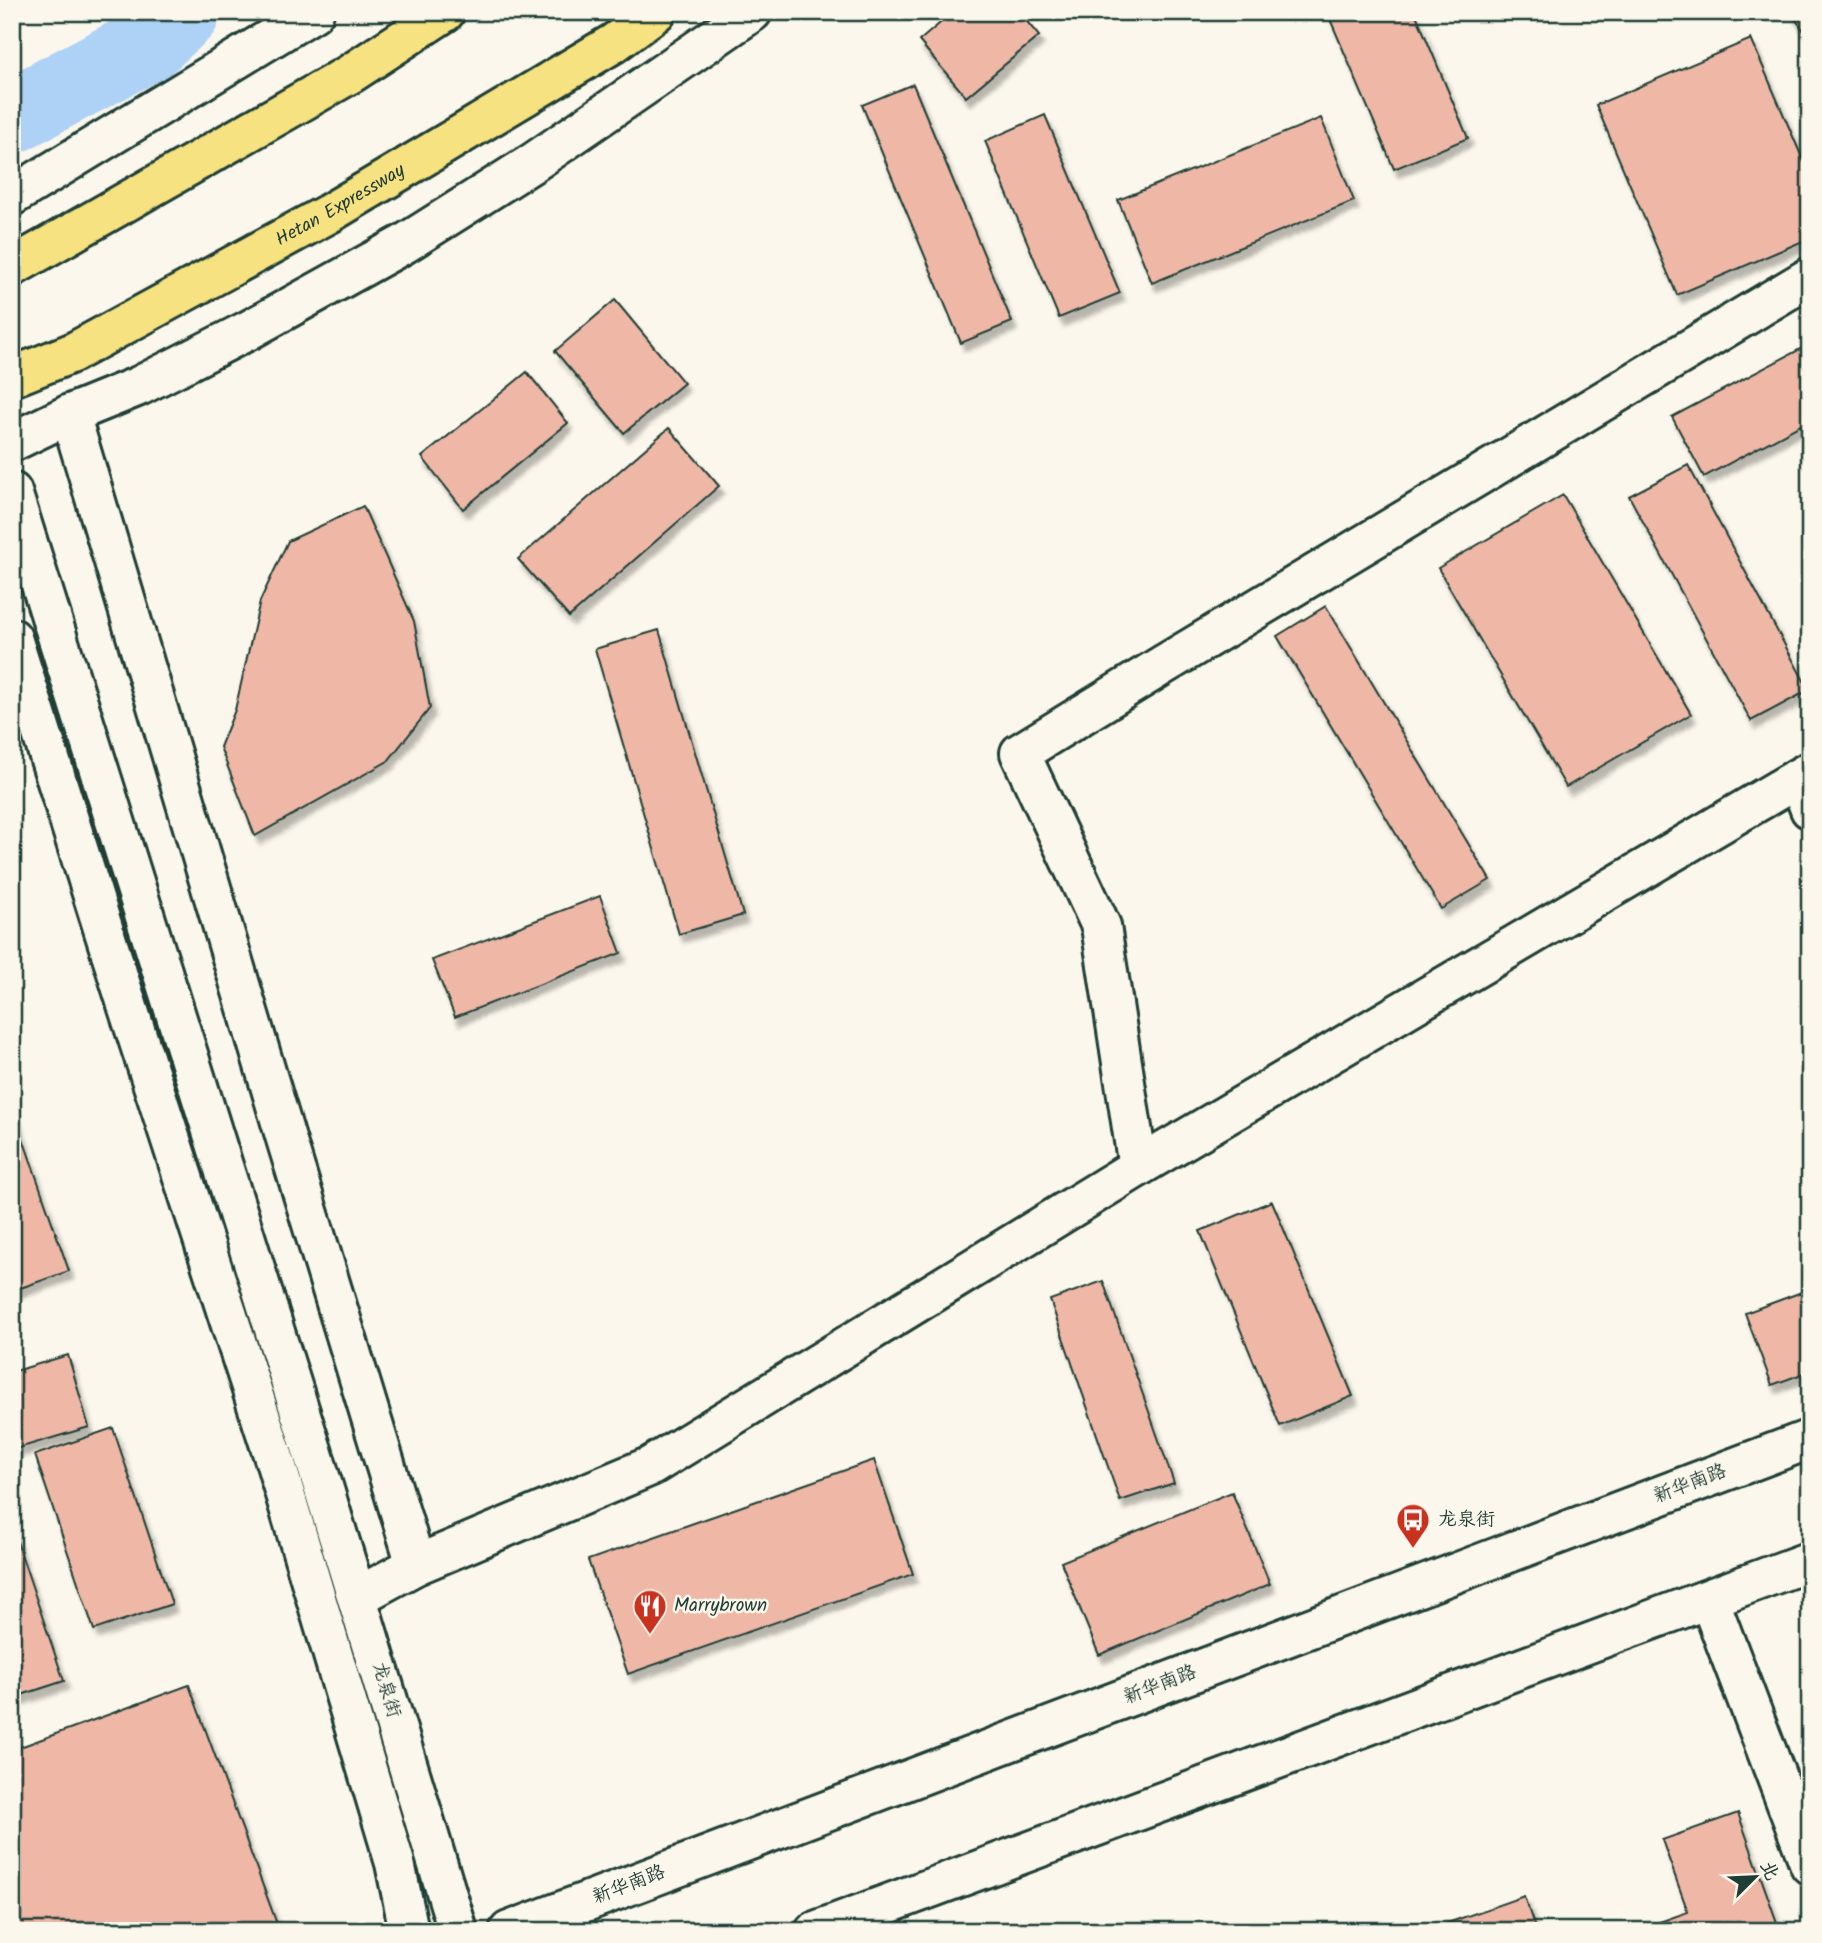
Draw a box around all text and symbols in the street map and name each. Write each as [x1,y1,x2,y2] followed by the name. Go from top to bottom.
[270,156,412,255] street label: Hetan Expressway
[1649,1456,1731,1512] street label: 新华南路
[1394,1501,1432,1550] bus stop icon: 龙泉街
[1438,1505,1495,1535] place label: 龙泉街
[631,1587,669,1636] restaurant icon: Marrybrown
[674,1591,767,1621] place label: Marrybrown
[1119,1657,1201,1713] street label: 新华南路
[363,1658,409,1722] street label: 龙泉街
[1720,1842,1790,1912] north arrow
[1751,1856,1786,1886] text: 北
[588,1857,670,1913] street label: 新华南路

